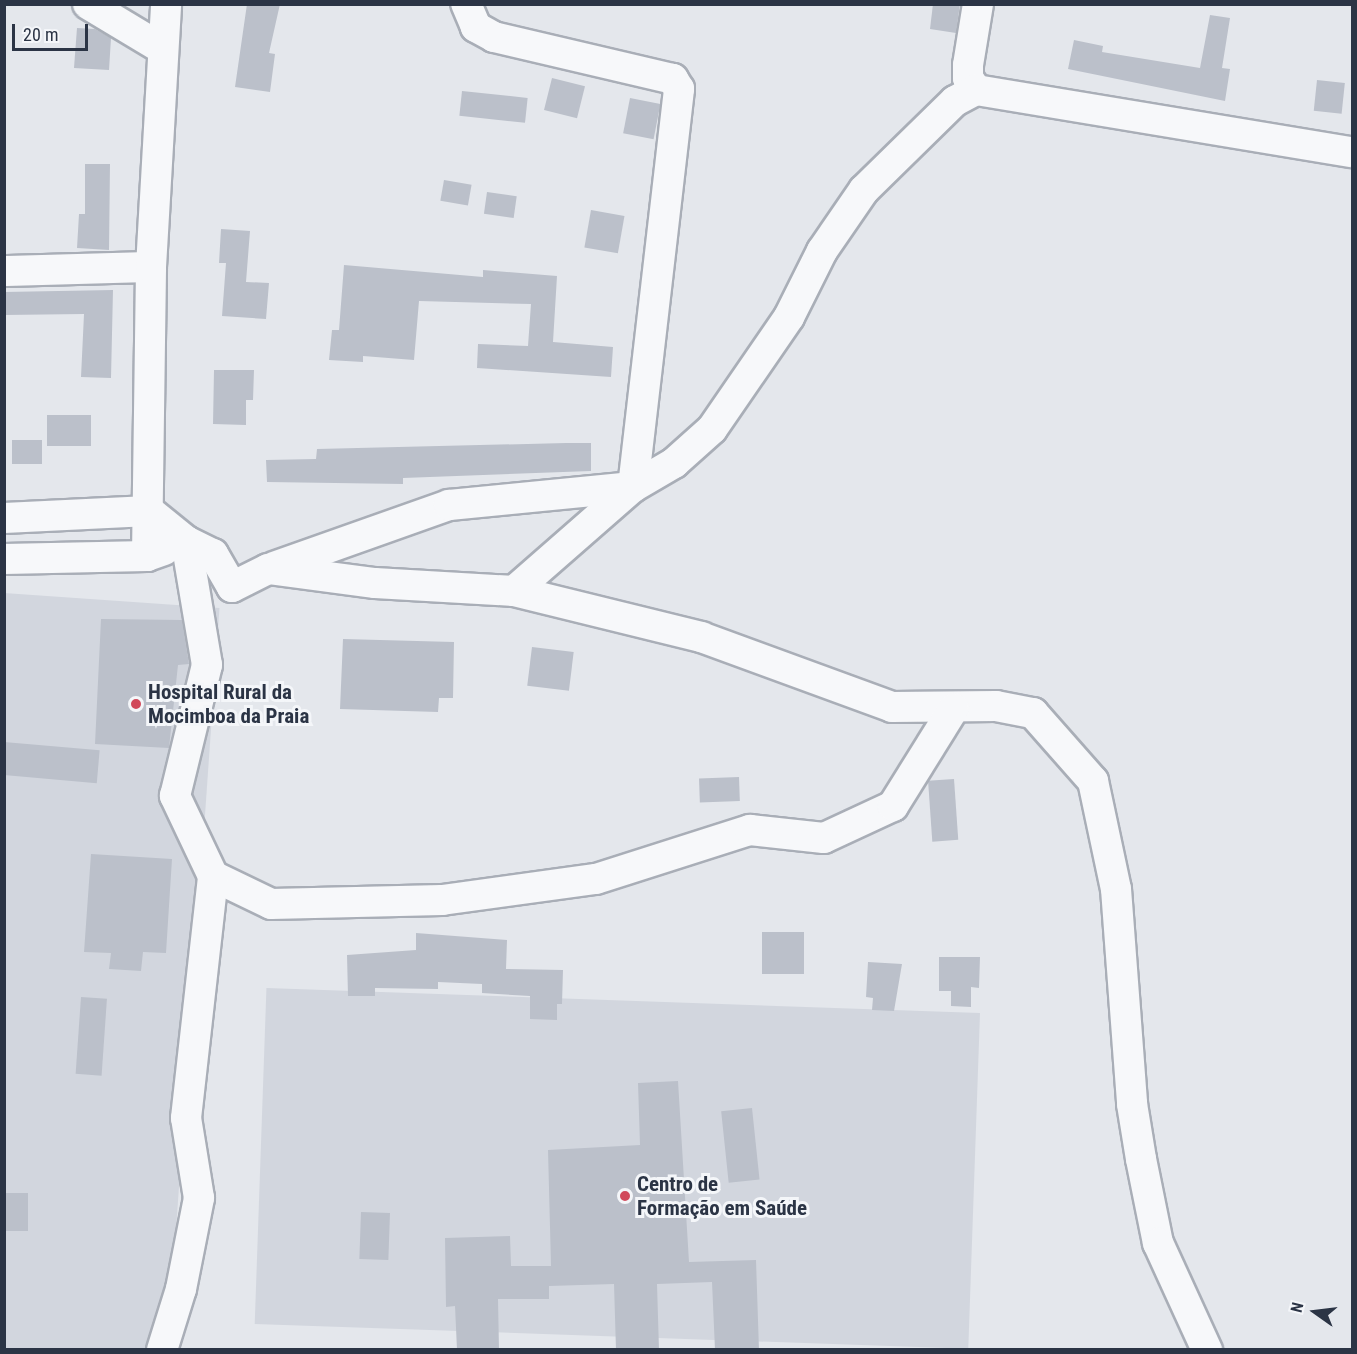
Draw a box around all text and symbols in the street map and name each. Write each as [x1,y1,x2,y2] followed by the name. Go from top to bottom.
[15,12,92,50] scale bar
[23,24,58,45] text: 20 m
[148,679,309,729] place label: Hospital Rural da Mocimboa da Praia
[129,697,143,711] marker: Hospital Rural da Mocimboa da Praia
[637,1171,807,1221] place label: Centro de Formação em Saúde
[618,1189,632,1203] marker: Centro de Formação em Saúde
[1285,1282,1345,1342] north arrow
[1287,1300,1307,1315] text: N

